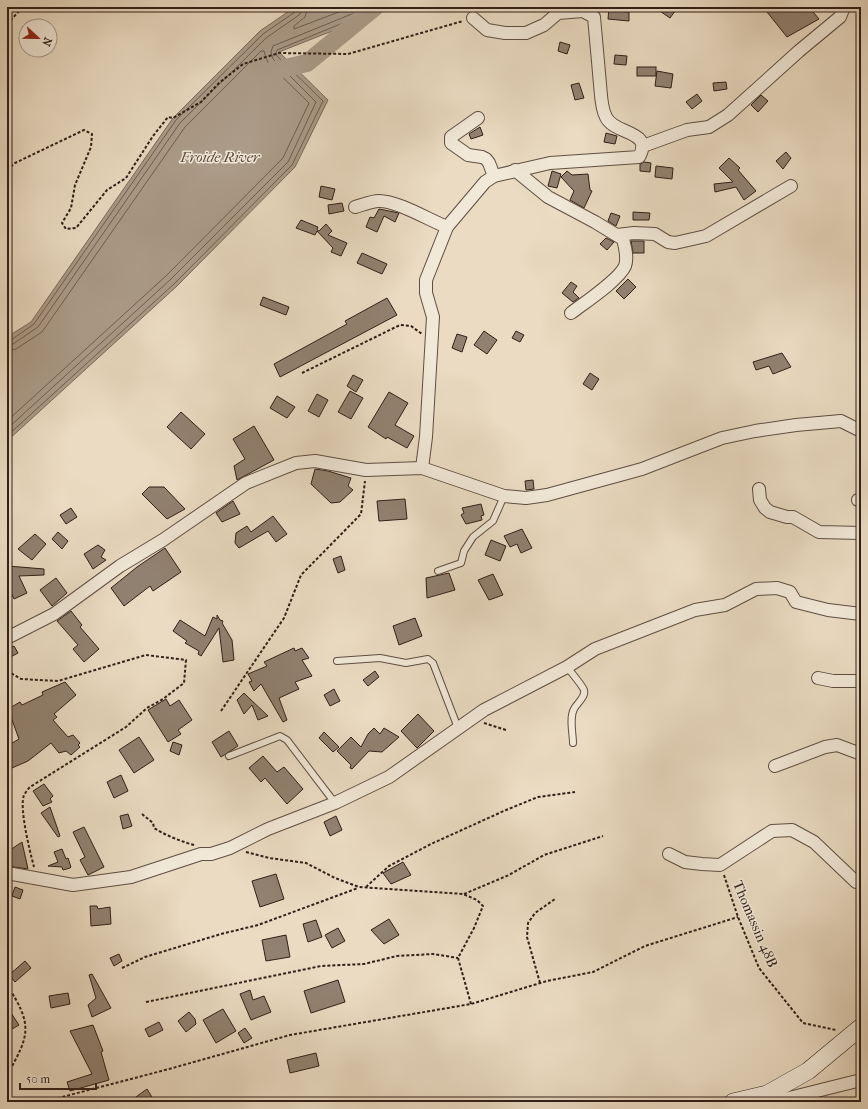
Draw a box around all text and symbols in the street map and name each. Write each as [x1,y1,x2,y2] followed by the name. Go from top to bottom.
[18,18,58,58] north arrow
[39,35,54,48] text: N
[179,148,261,166] water label: Froide River
[729,878,781,970] street label: Thomassin 48B
[20,1065,96,1091] scale bar
[26,1072,50,1086] text: 50 m

